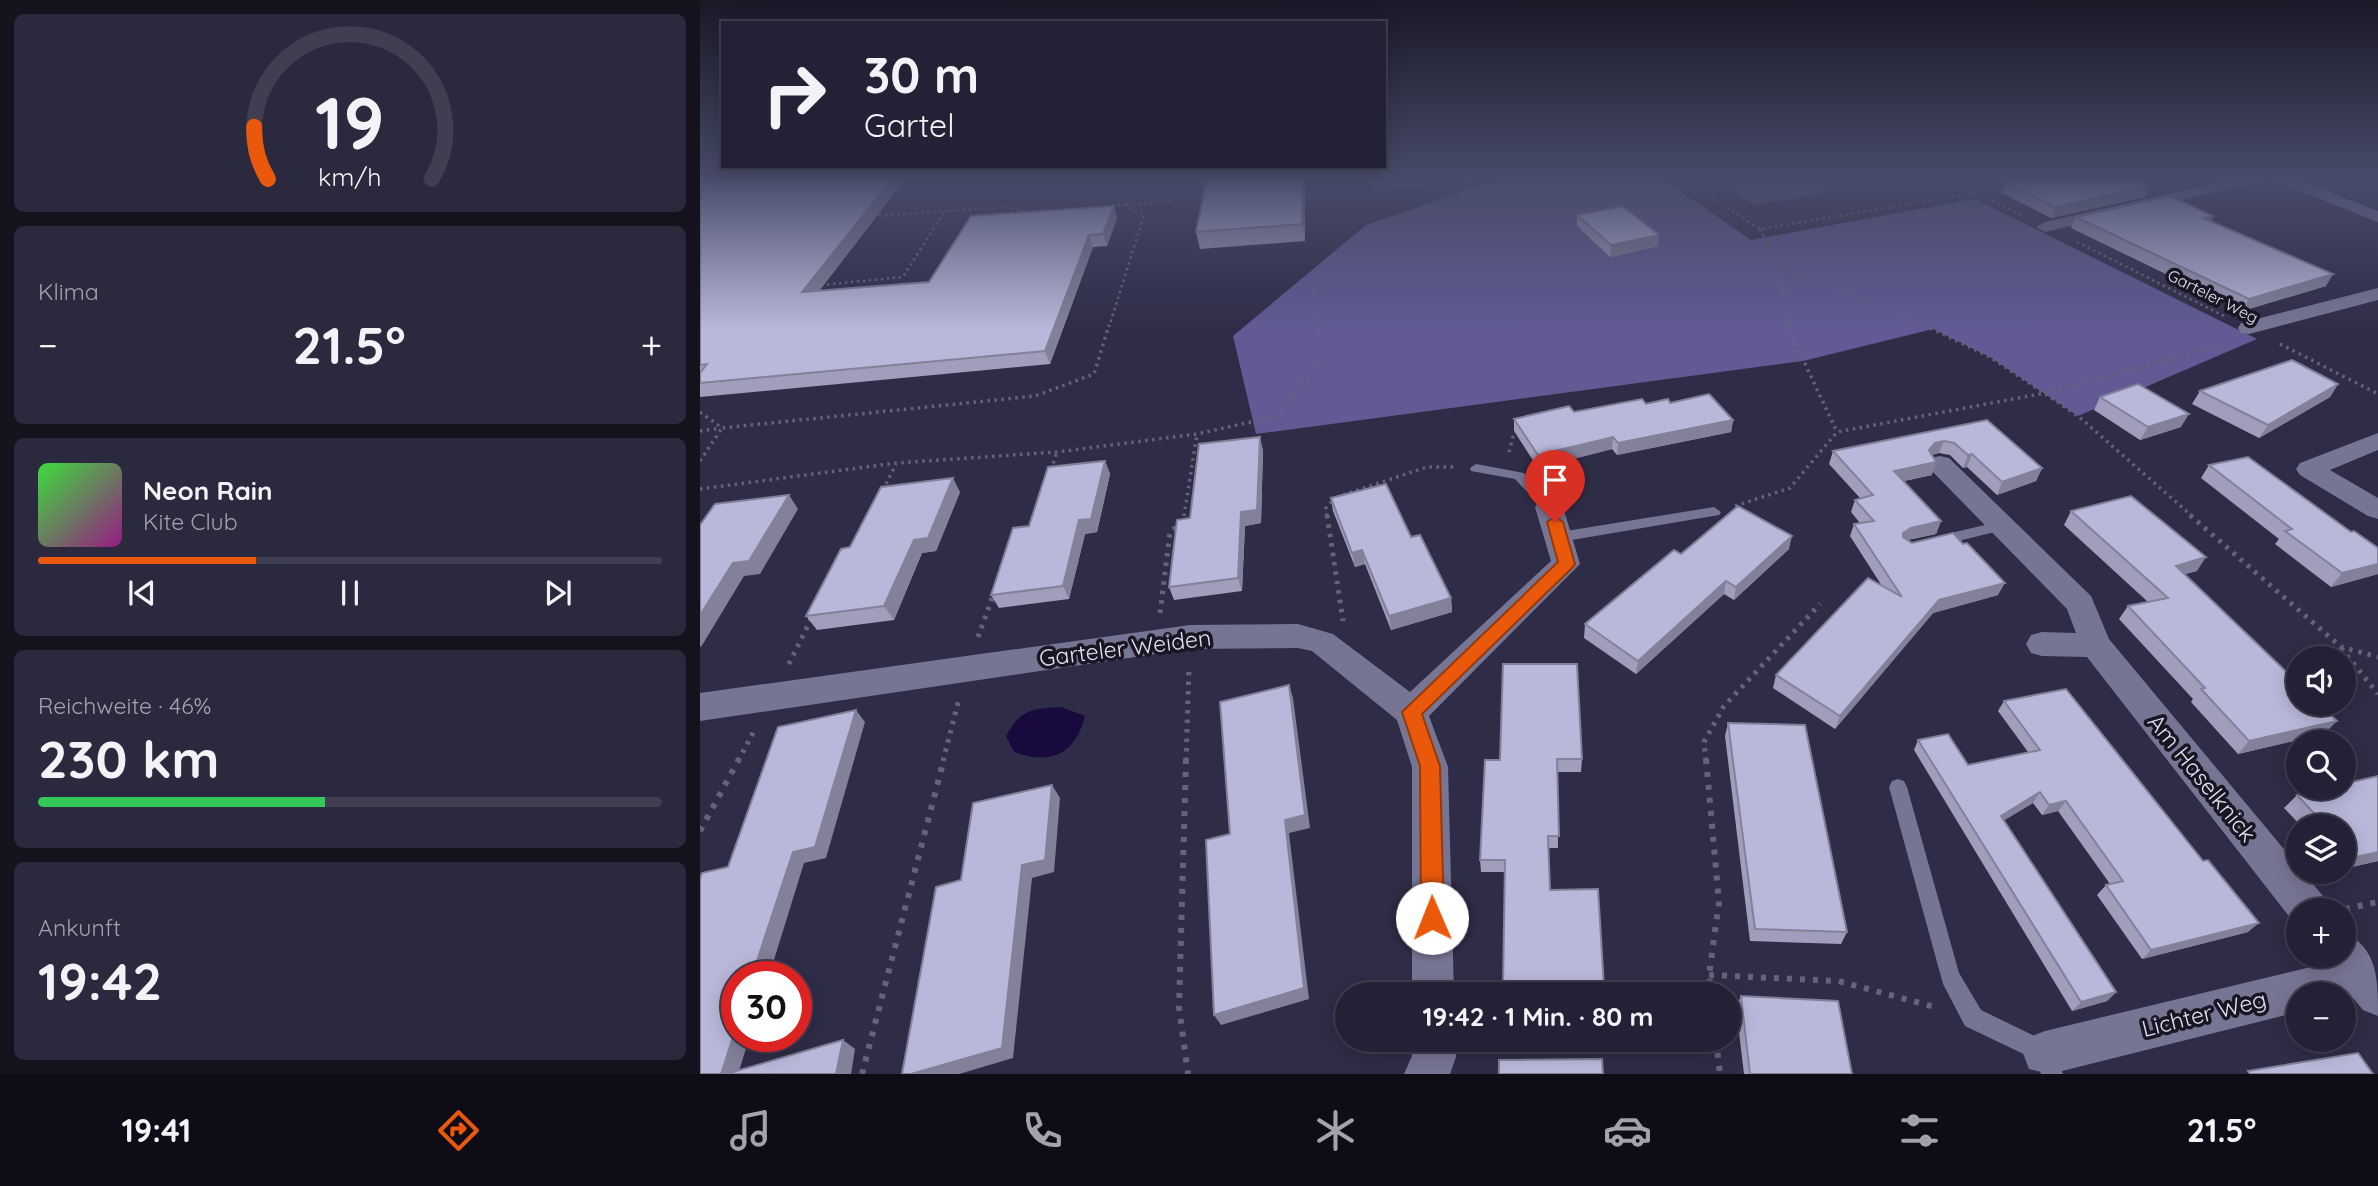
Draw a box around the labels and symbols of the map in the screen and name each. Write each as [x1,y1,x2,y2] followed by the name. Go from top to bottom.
[2164,265,2262,327] street label: Garteler Weg
[1525,450,1585,522] pin
[1037,623,1213,672] street label: Garteler Weiden
[2142,708,2263,848] street label: Am Haselknick
[1395,881,1469,955] position arrow
[721,961,812,1052] speed limit sign: 30
[2139,984,2269,1043] street label: Lichter Weg

